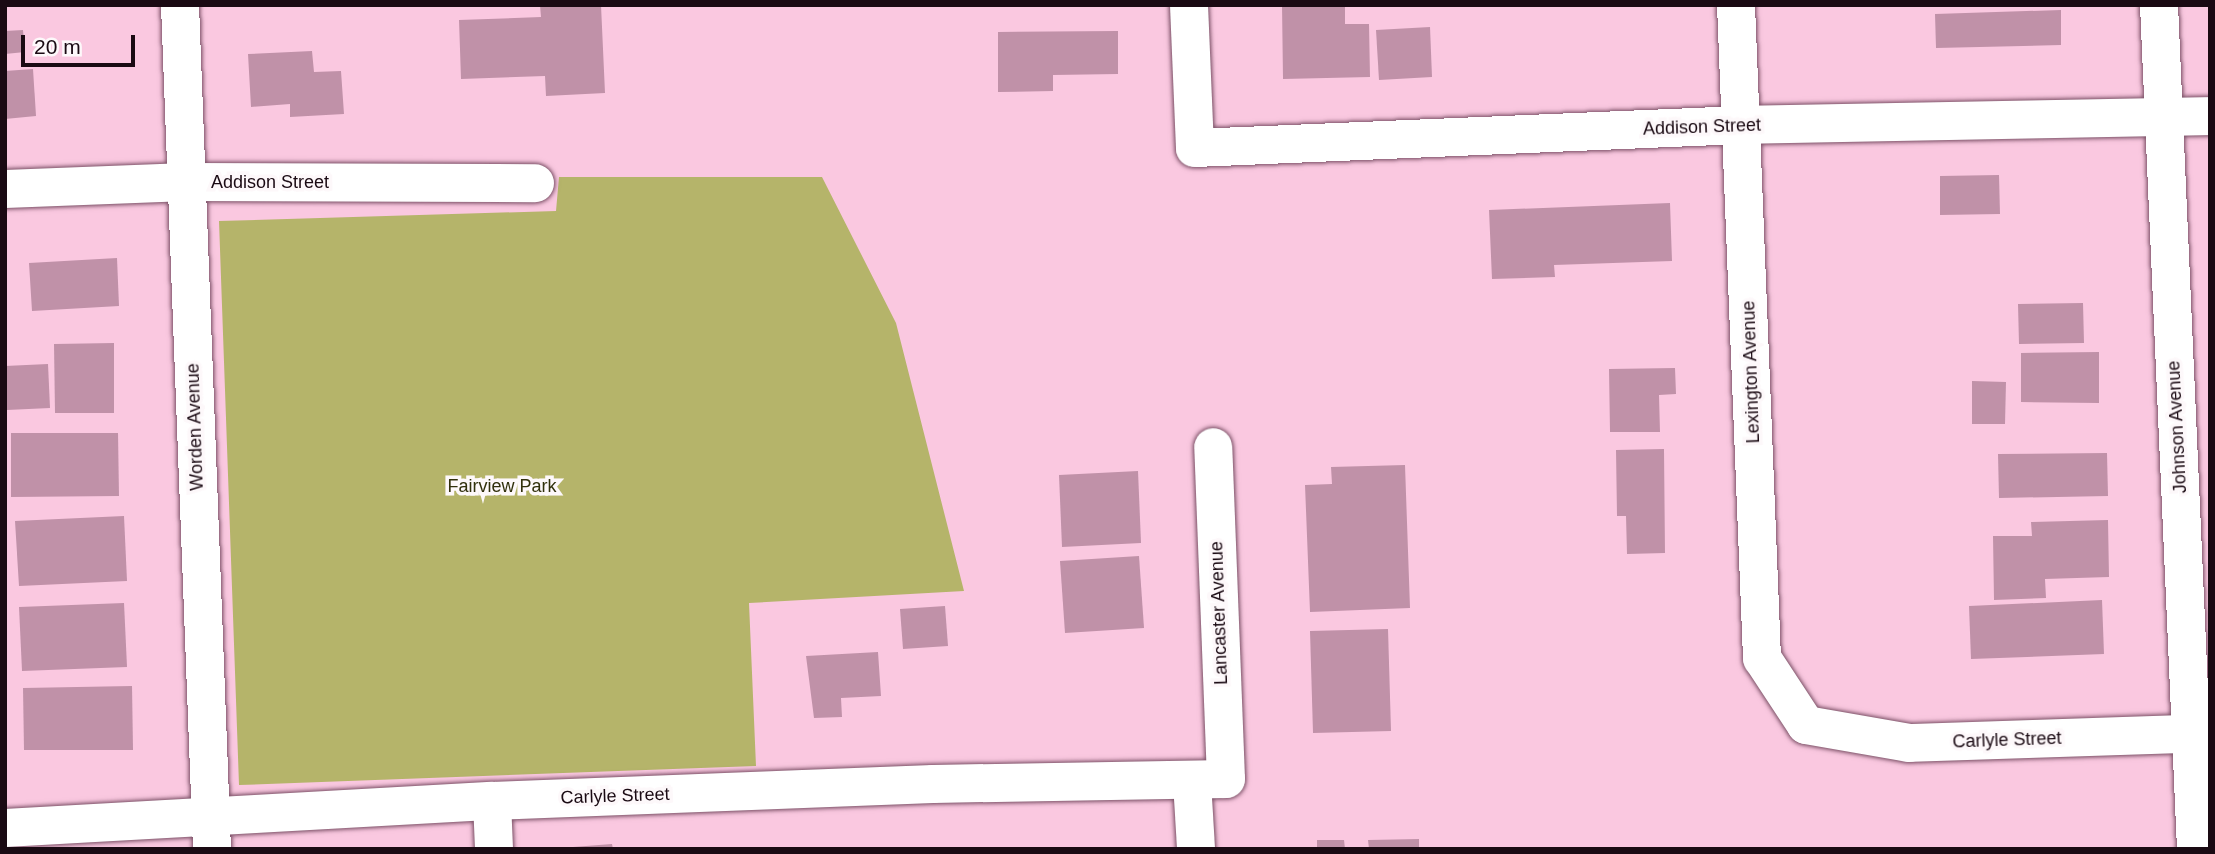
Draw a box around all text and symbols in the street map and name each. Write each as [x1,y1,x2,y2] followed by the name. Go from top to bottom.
[24,21,138,65] scale bar
[34,35,81,58] text: 20 m
[1643,114,1761,140] street label: Addison Street
[211,171,329,193] street label: Addison Street
[1738,300,1764,444] street label: Lexington Avenue
[2163,360,2191,494] street label: Johnson Avenue
[182,362,208,492] street label: Worden Avenue
[447,475,557,497] park label: Fairview Park
[1206,540,1232,686] street label: Lancaster Avenue
[1952,727,2062,753] street label: Carlyle Street
[560,783,670,809] street label: Carlyle Street

